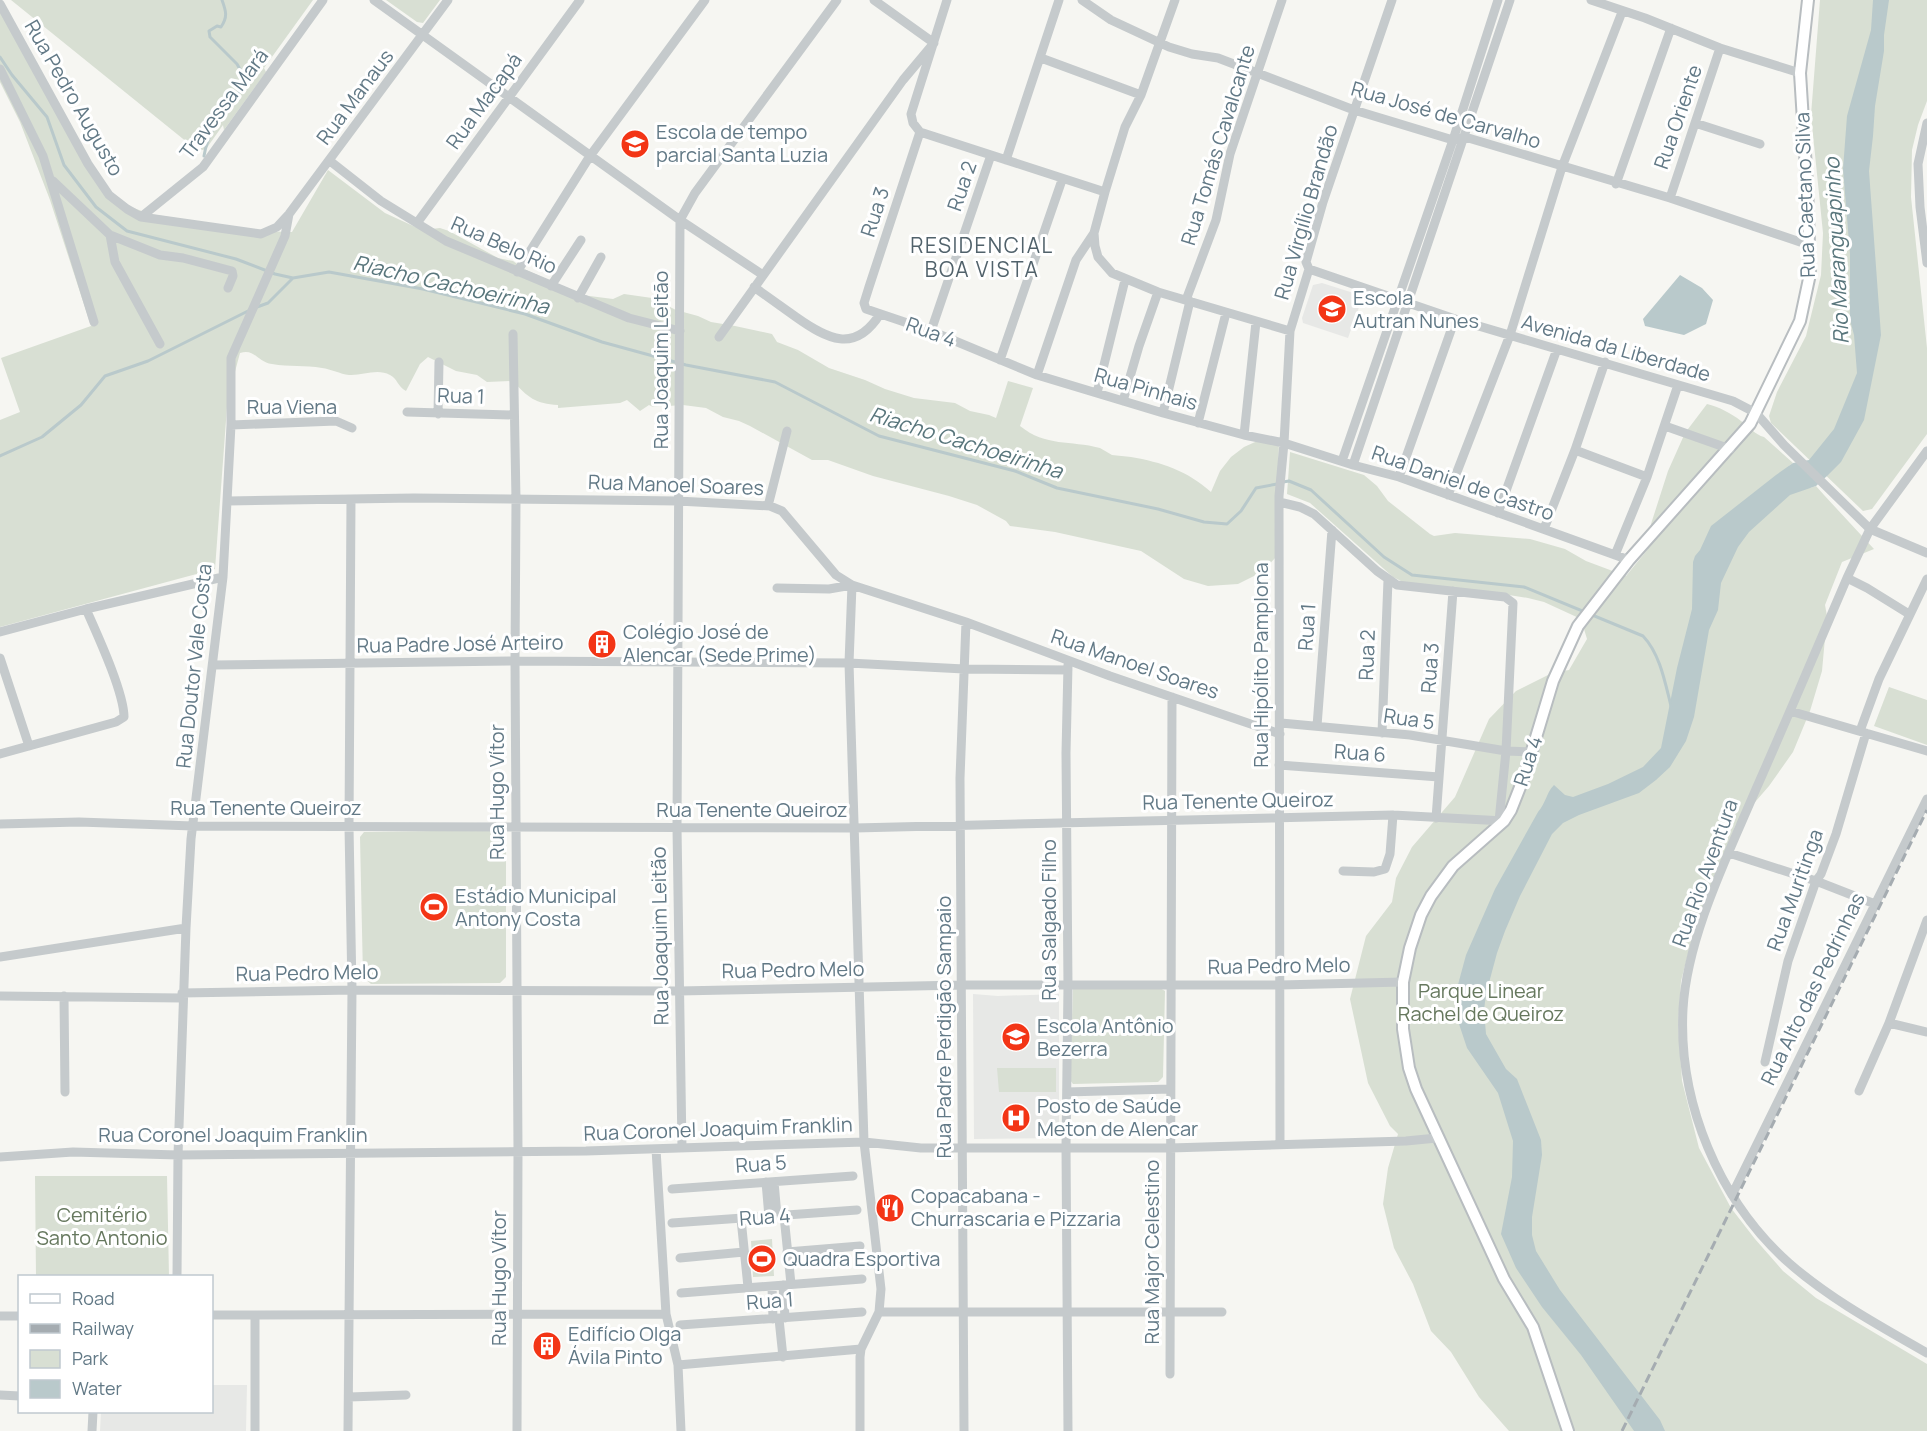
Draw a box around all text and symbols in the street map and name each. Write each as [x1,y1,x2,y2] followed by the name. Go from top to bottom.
[19,15,130,181] street label: Rua Pedro Augusto
[1174,41,1261,248] street label: Rua Tomás Cavalcante
[173,43,274,164] street label: Travessa Mará
[310,43,399,150] street label: Rua Manaus
[440,47,528,154] street label: Rua Macapá
[1647,61,1708,173] street label: Rua Oriente
[1348,75,1544,155] street label: Rua José de Carvalho
[1788,112,1821,278] street label: Rua Caetano Silva
[656,118,828,168] place label: Escola de tempo parcial Santa Luzia
[1268,121,1344,303] street label: Rua Virgílio Brandão
[619,128,651,160] school or university icon: Escola de tempo parcial Santa Luzia
[1817,156,1855,345] water label: Rio Maranguapinho
[940,157,983,214] street label: Rua 2
[854,184,895,240] street label: Rua 3
[447,209,562,280] street label: Rua Belo Rio
[910,231,1054,283] district label: RESIDENCIAL BOA VISTA
[351,248,553,320] water label: Riacho Cachoeirinha
[647,270,674,449] street label: Rua Joaquim Leitão
[1353,284,1479,334] place label: Escola Autran Nunes
[1316,293,1348,325] school or university icon: Escola Autran Nunes
[1518,308,1714,387] street label: Avenida da Liberdade
[902,310,960,353] street label: Rua 4
[1091,361,1201,416] street label: Rua Pinhais
[437,381,485,410] street label: Rua 1
[247,393,337,420] street label: Rua Viena
[867,399,1067,485] water label: Riacho Cachoeirinha
[1368,439,1558,526] street label: Rua Daniel de Castro
[588,468,764,501] street label: Rua Manoel Soares
[169,562,218,770] street label: Rua Doutor Vale Costa
[1247,562,1274,768] street label: Rua Hipólito Pamplona
[1291,602,1322,652] street label: Rua 1
[623,618,816,668] place label: Colégio José de Alencar (Sede Prime)
[1048,622,1223,705] street label: Rua Manoel Soares
[356,628,564,659] street label: Rua Padre José Arteiro
[586,628,618,660] building icon: Colégio José de Alencar (Sede Prime)
[1352,629,1381,681] street label: Rua 2
[1414,642,1445,694] street label: Rua 3
[1382,702,1436,735] street label: Rua 5
[483,724,510,860] street label: Rua Hugo Vítor
[1507,732,1548,789] street label: Rua 4
[1333,737,1387,768] street label: Rua 6
[1142,785,1334,816] street label: Rua Tenente Queiroz
[170,794,362,821] street label: Rua Tenente Queiroz
[1665,795,1744,950] street label: Rua Rio Aventura
[656,796,848,823] street label: Rua Tenente Queiroz
[1760,825,1829,954] street label: Rua Muritinga
[1035,839,1062,1001] street label: Rua Salgado Filho
[644,846,675,1026] street label: Rua Joaquim Leitão
[455,882,617,932] place label: Estádio Municipal Antony Costa
[1754,888,1871,1089] street label: Rua Alto das Pedrinhas
[418,891,450,923] sports icon: Estádio Municipal Antony Costa
[930,895,957,1158] street label: Rua Padre Perdigão Sampaio
[1207,951,1351,980] street label: Rua Pedro Melo
[721,955,865,984] street label: Rua Pedro Melo
[235,958,379,987] street label: Rua Pedro Melo
[1398,977,1564,1027] park label: Parque Linear Rachel de Queiroz
[1037,1012,1174,1062] place label: Escola Antônio Bezerra
[1000,1021,1032,1053] school or university icon: Escola Antônio Bezerra
[1037,1092,1198,1142] place label: Posto de Saúde Meton de Alencar
[1000,1102,1032,1134] hospital icon: Posto de Saúde Meton de Alencar
[583,1110,853,1147] street label: Rua Coronel Joaquim Franklin
[98,1121,368,1148] street label: Rua Coronel Joaquim Franklin
[735,1148,787,1179] street label: Rua 5
[1138,1159,1165,1344] street label: Rua Major Celestino
[911,1182,1121,1232] place label: Copacabana - Churrascaria e Pizzaria
[874,1192,906,1224] restaurant icon: Copacabana - Churrascaria e Pizzaria
[36,1201,168,1251] park label: Cemitério Santo Antonio
[738,1201,792,1232] street label: Rua 4
[485,1210,512,1346] street label: Rua Hugo Vítor
[746,1243,778,1275] sports icon: Quadra Esportiva
[783,1245,940,1272] place label: Quadra Esportiva
[18,1275,213,1413] legend
[745,1285,795,1316] street label: Rua 1
[72,1286,115,1310] text: Road
[72,1316,134,1340] text: Railway
[568,1320,681,1370] place label: Edifício Olga Ávila Pinto
[531,1330,563,1362] building icon: Edifício Olga Ávila Pinto
[72,1346,109,1370] text: Park
[72,1376,122,1400] text: Water

